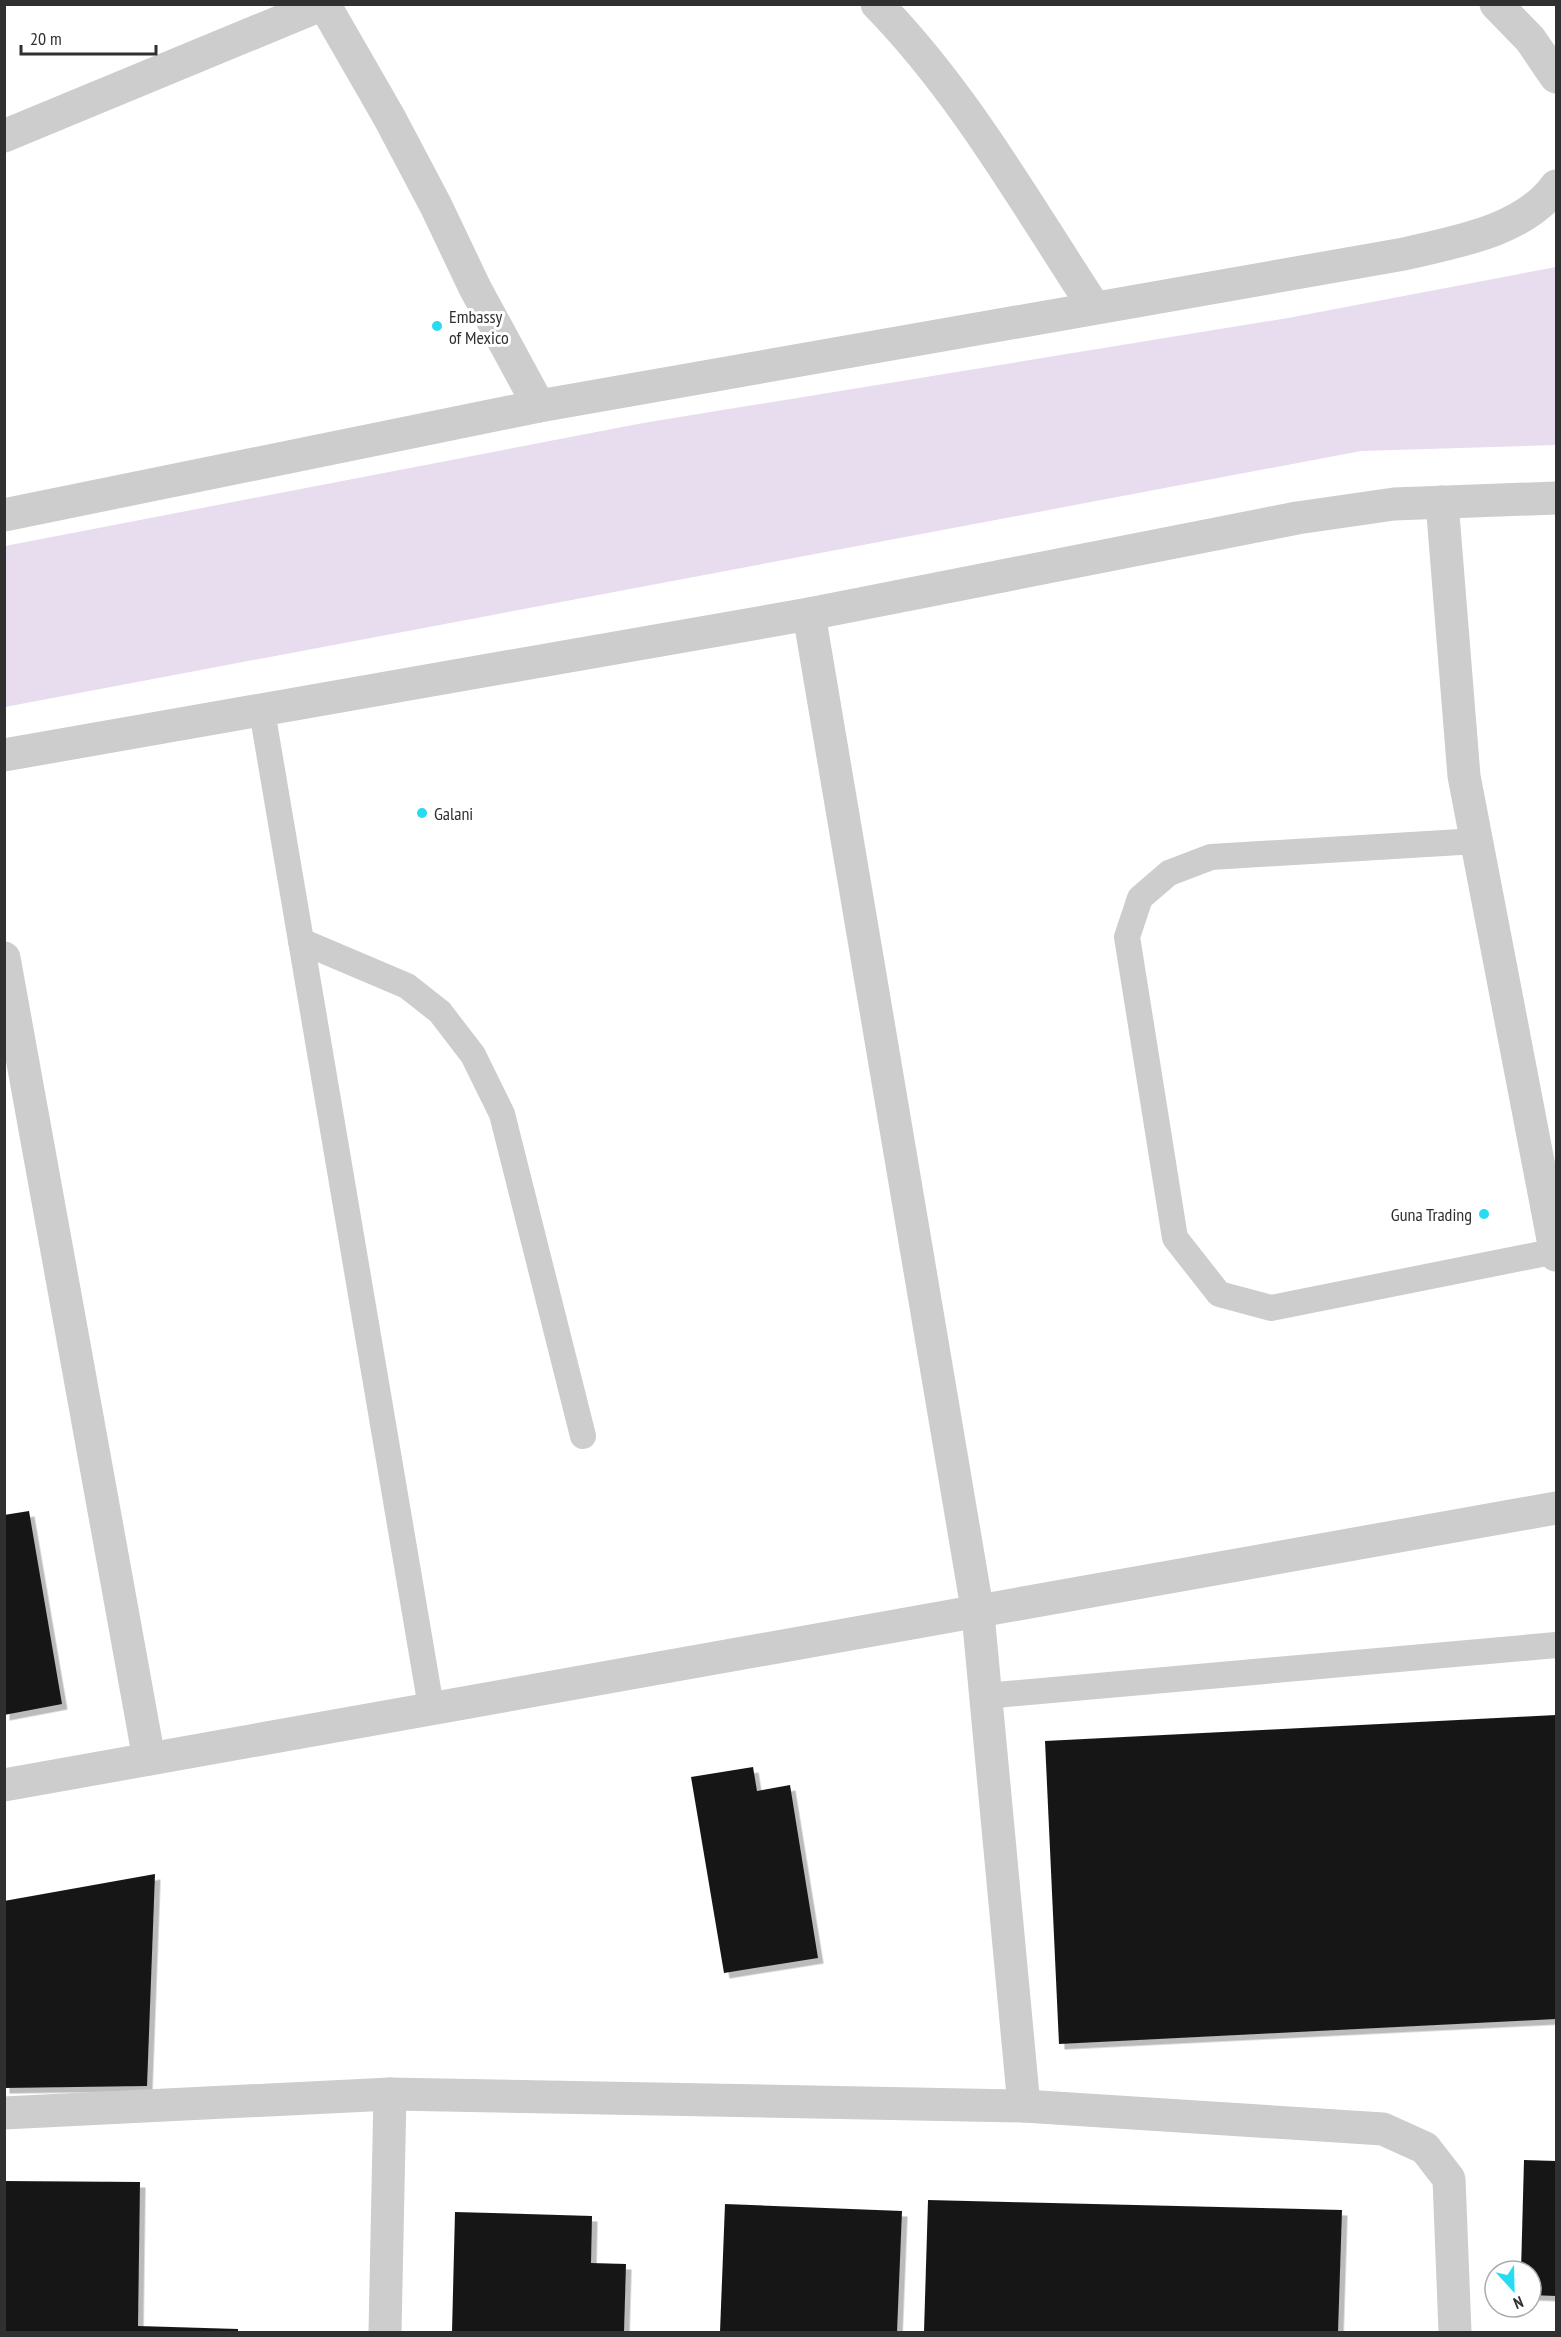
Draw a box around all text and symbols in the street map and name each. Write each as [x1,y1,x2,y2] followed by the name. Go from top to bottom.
[21,18,156,56] scale bar
[30,27,62,50] text: 20 m
[449,305,509,349] place label: Embassy of Mexico
[430,319,444,333] marker: Embassy of Mexico
[434,802,473,825] place label: Galani
[415,806,429,820] marker: Galani
[1391,1203,1472,1226] place label: Guna Trading
[1477,1207,1491,1221] marker: Guna Trading
[1483,2259,1543,2319] north arrow
[1511,2292,1526,2314] text: N

